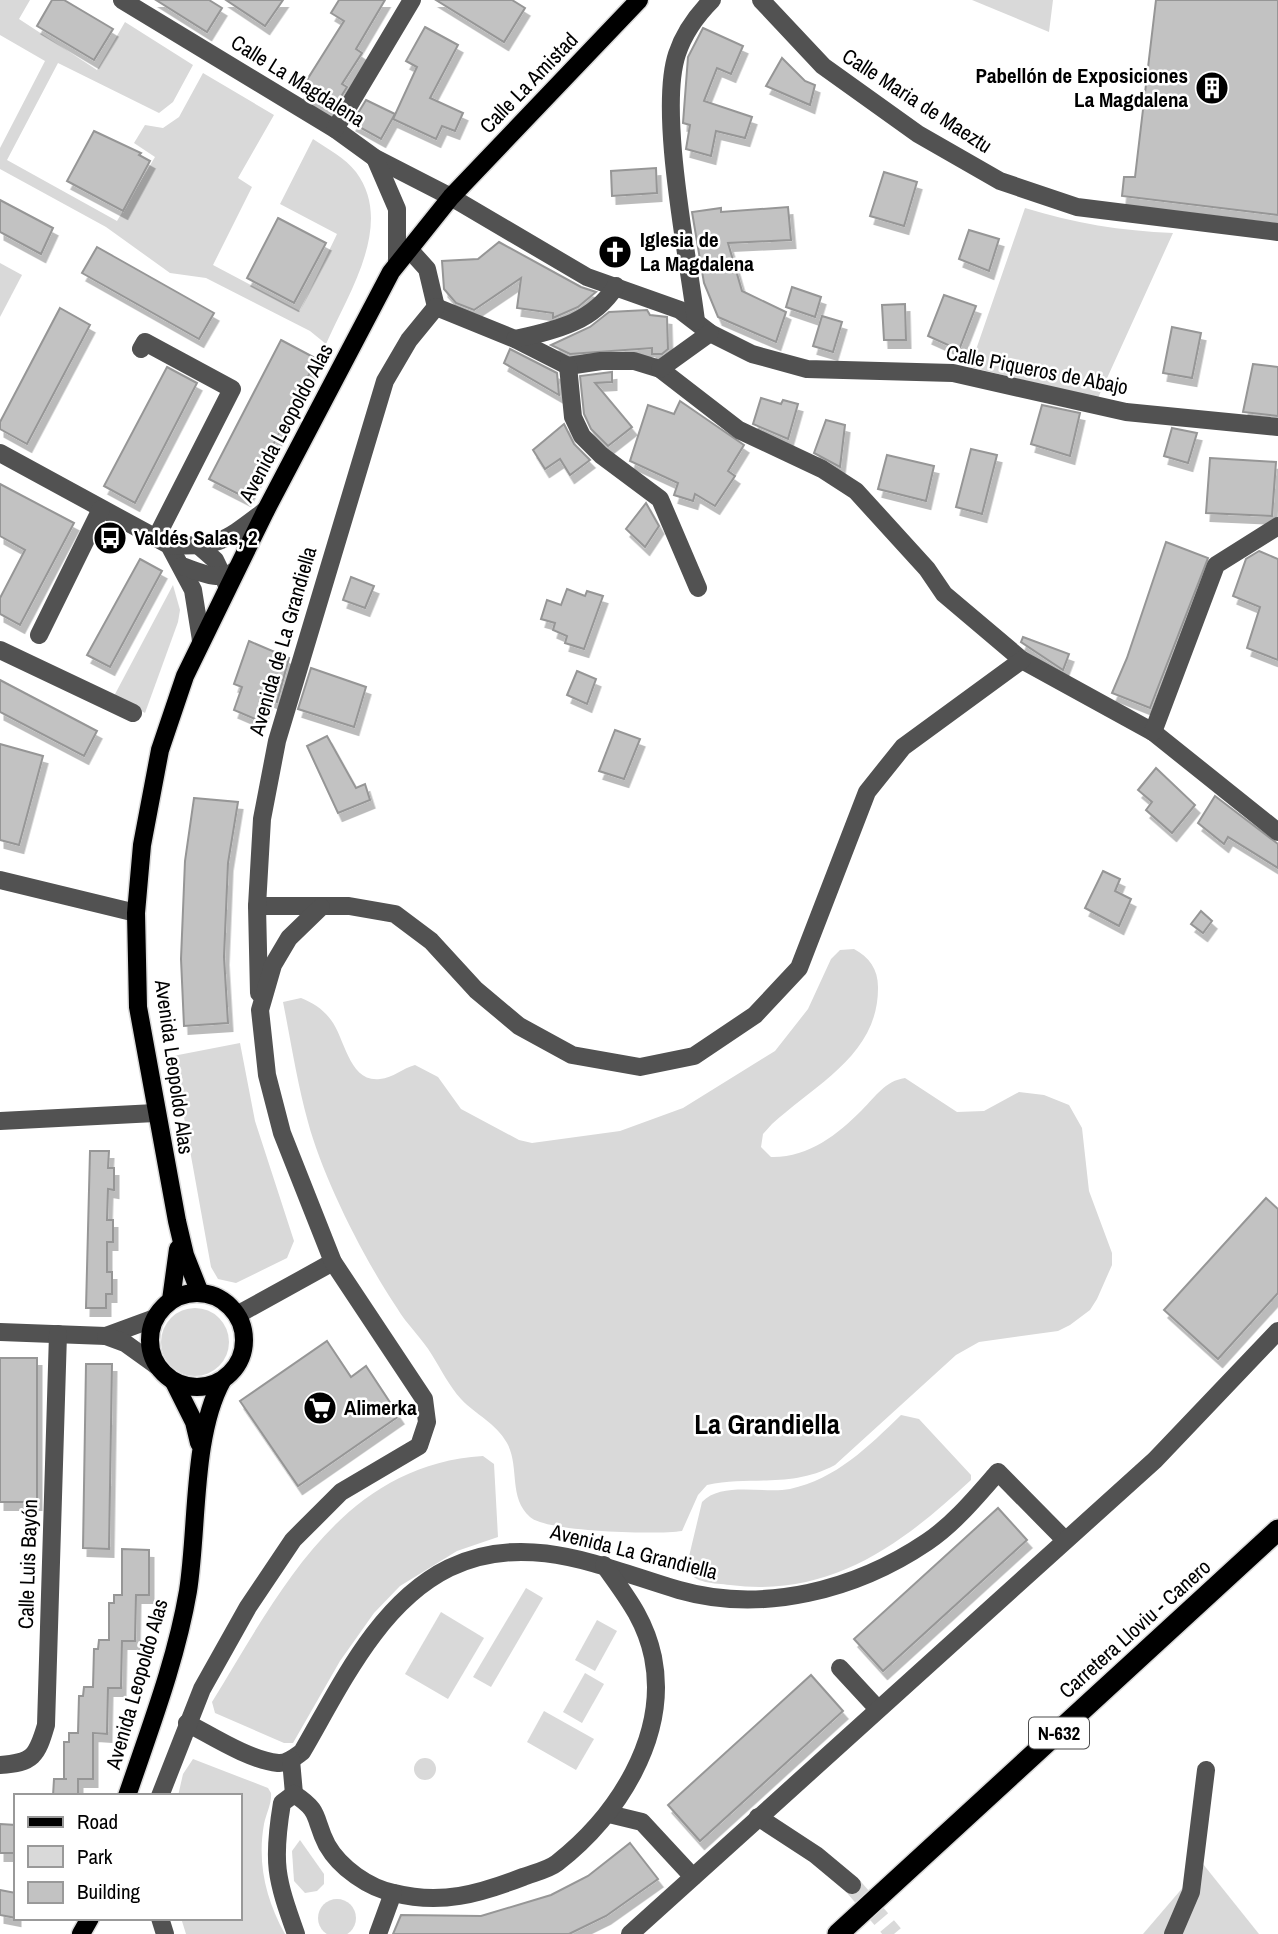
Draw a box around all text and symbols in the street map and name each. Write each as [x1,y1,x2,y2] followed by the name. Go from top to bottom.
[473,26,584,140] street label: Calle La Amistad
[226,28,371,134] street label: Calle La Magdalena
[837,41,998,160] street label: Calle Maria de Maeztu
[976,61,1188,114] place label: Pabellón de Exposiciones La Magdalena
[1193,69,1231,107] building icon: Pabellón de Exposiciones La Magdalena
[640,225,754,278] place label: Iglesia de La Magdalena
[596,233,634,271] church icon: Iglesia de La Magdalena
[231,338,340,508] street label: Avenida Leopoldo Alas
[944,338,1131,401] street label: Calle Piqueros de Abajo
[91,519,129,557] bus stop icon: Valdés Salas, 2
[134,523,258,552] place label: Valdés Salas, 2
[241,543,323,740] street label: Avenida de La Grandiella
[148,977,201,1156] street label: Avenida Leopoldo Alas
[301,1389,339,1427] supermarket icon: Alimerka
[344,1393,417,1422] place label: Alimerka
[694,1405,840,1443] district label: La Grandiella
[11,1498,44,1630] street label: Calle Luis Bayón
[547,1517,721,1586] street label: Avenida La Grandiella
[1052,1553,1217,1705] street label: Carretera Lloviu - Canero
[98,1595,175,1773] street label: Avenida Leopoldo Alas
[1029,1718,1089,1749] road number: N-632
[14,1794,242,1920] legend
[77,1807,118,1836] text: Road
[77,1842,113,1871] text: Park
[77,1877,141,1906] text: Building

